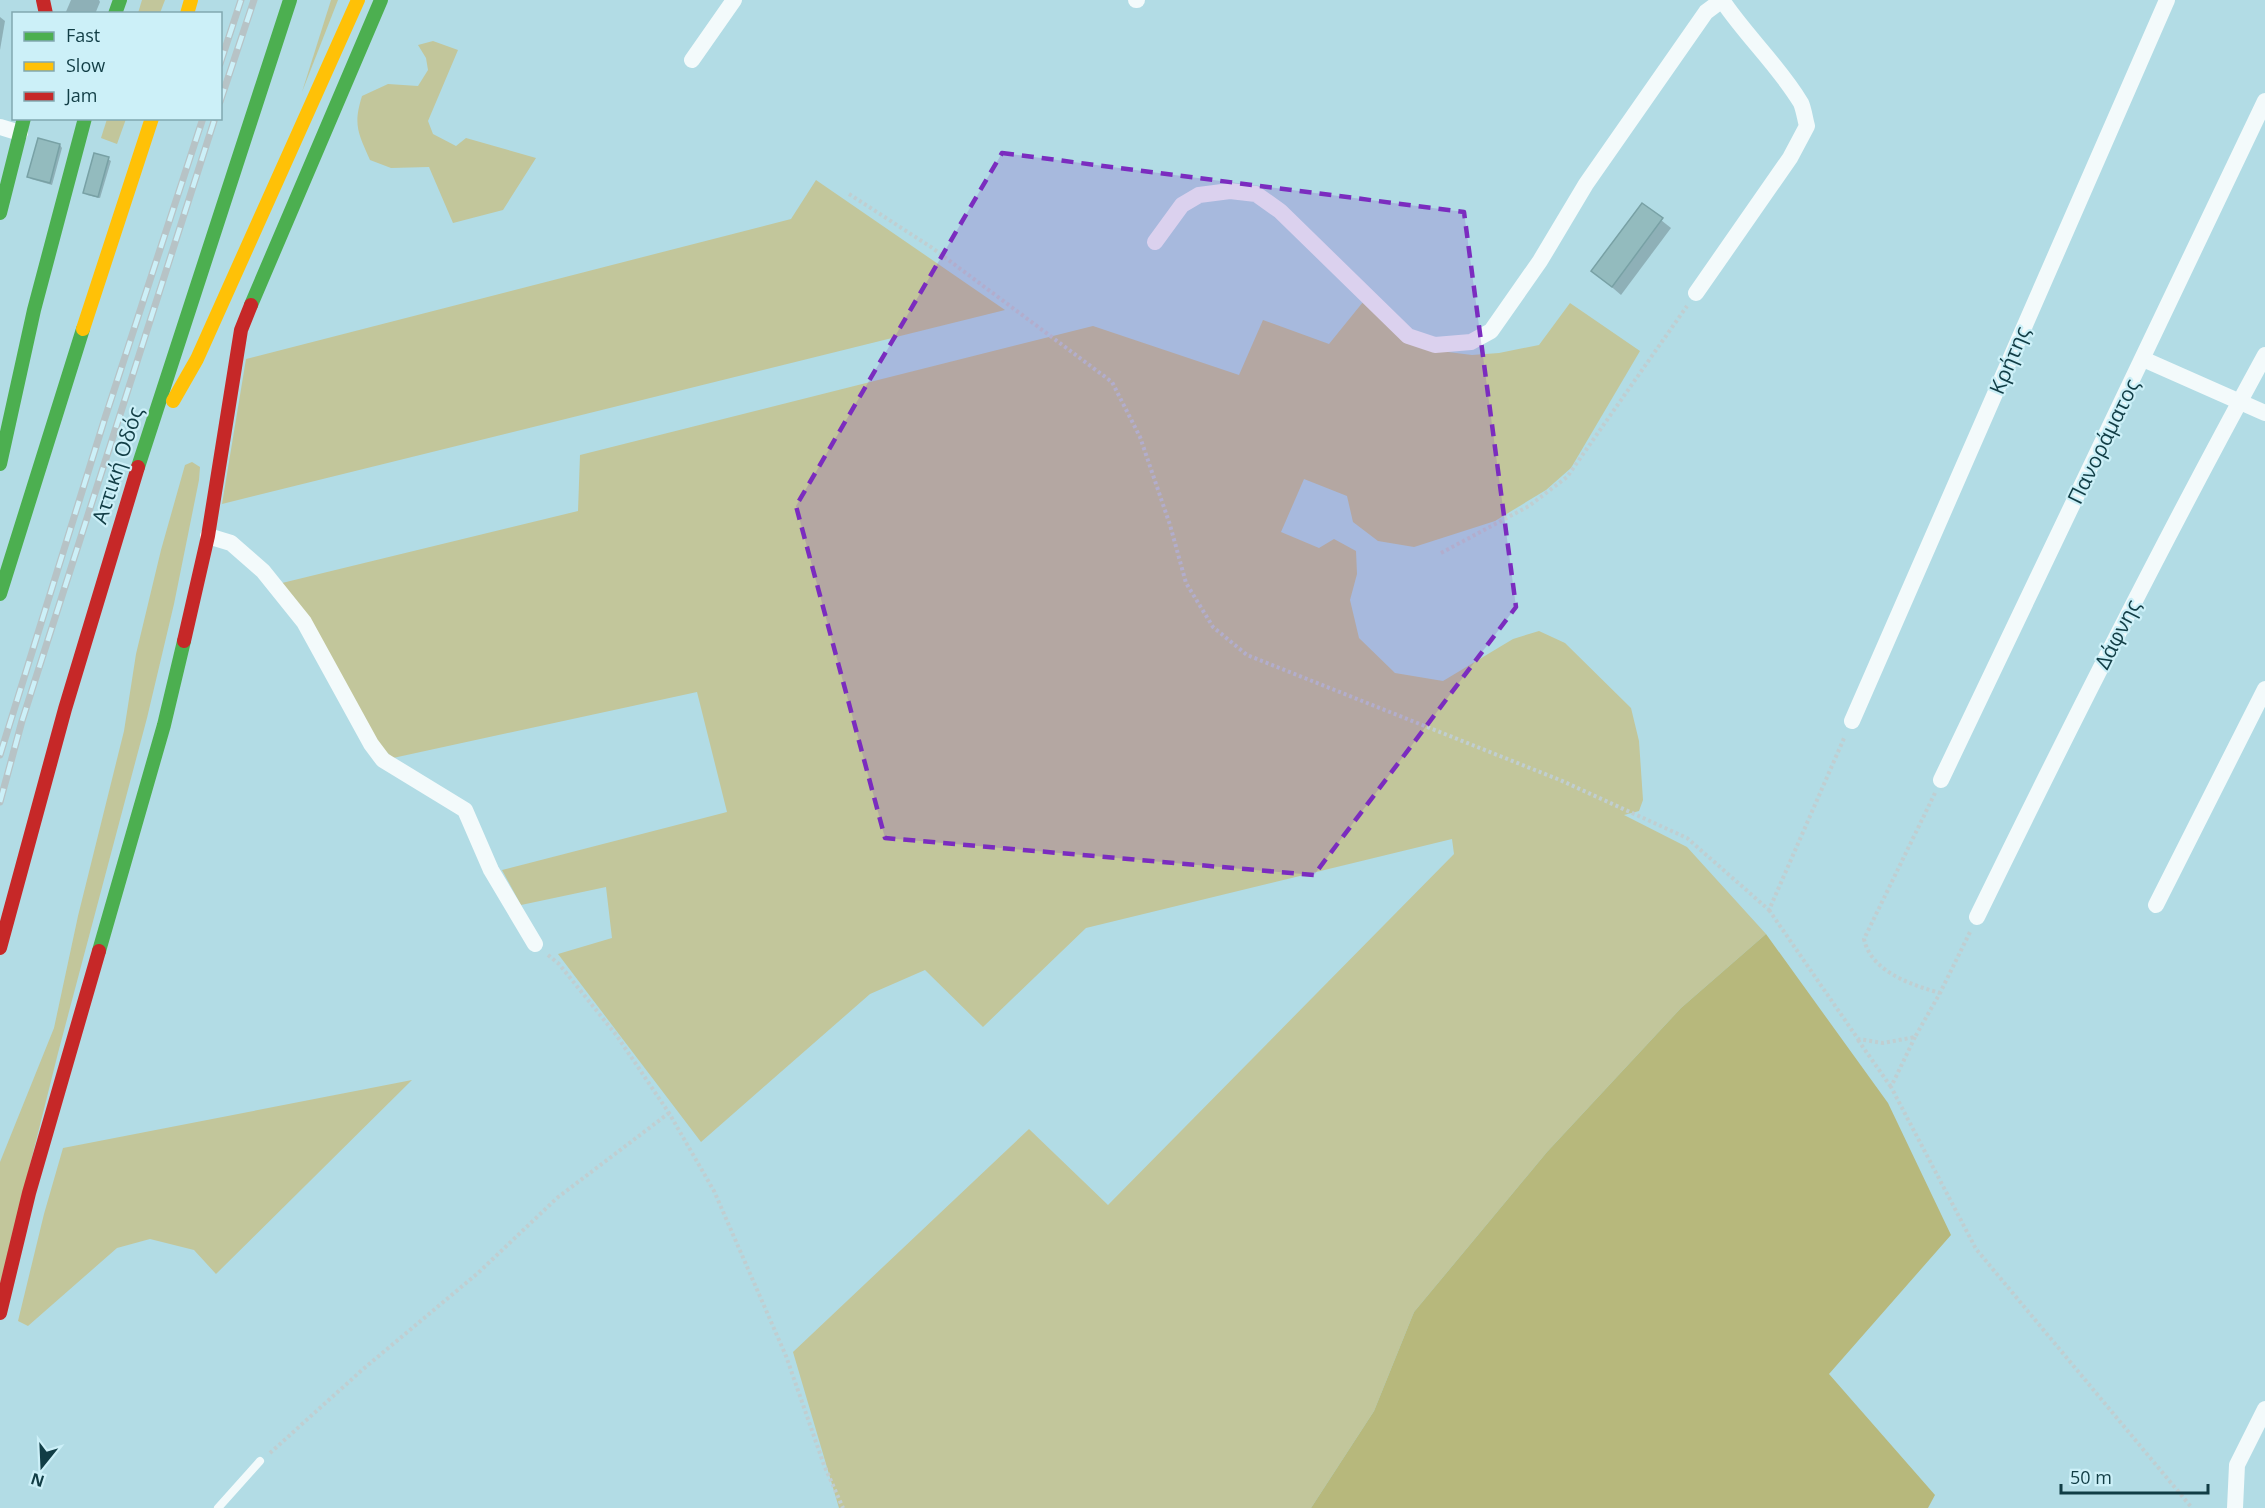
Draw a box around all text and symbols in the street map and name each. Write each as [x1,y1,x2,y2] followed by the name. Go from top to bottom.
[12,12,222,120] legend
[66,23,100,47] text: Fast
[66,53,105,77] text: Slow
[64,83,98,107] text: Jam
[1982,322,2036,398] street label: Κρήτης
[2061,374,2145,508] street label: Πανοράματος
[85,403,149,527] street label: Αττική Οδός
[2088,594,2146,674] street label: Δάφνης
[12,1436,72,1496] north arrow
[2061,1457,2208,1495] scale bar
[2070,1465,2112,1489] text: 50 m
[28,1468,47,1493] text: N

